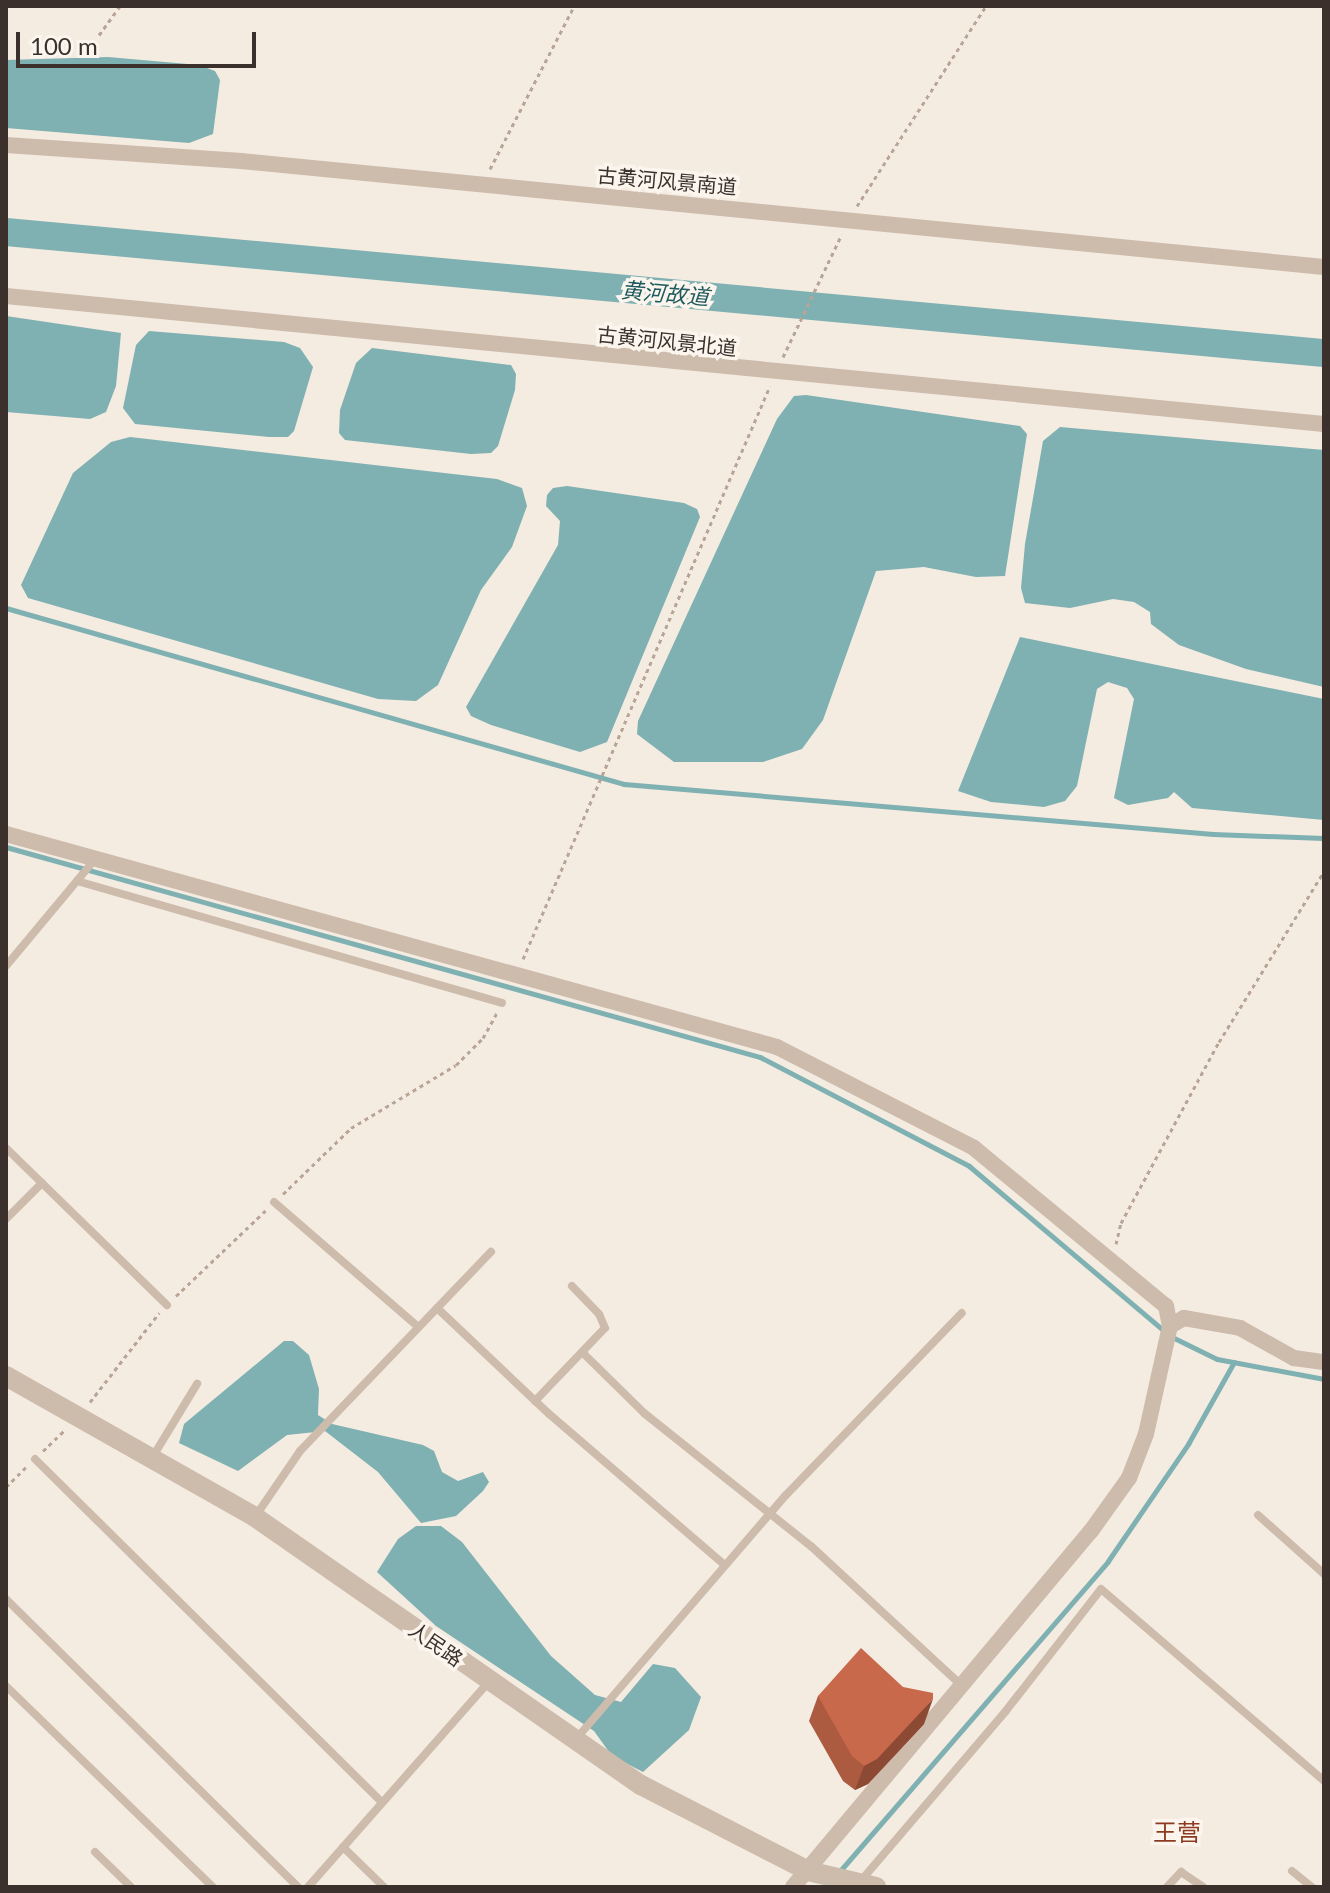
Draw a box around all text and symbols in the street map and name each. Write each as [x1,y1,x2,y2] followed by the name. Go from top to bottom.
[20,16,260,66] scale bar
[30,31,98,60] text: 100 m
[596,163,738,199] street label: 古黄河风景南道
[620,276,710,310] water label: 黄河故道
[596,322,738,360] street label: 古黄河风景北道
[405,1617,467,1671] street label: 人民路
[1153,1818,1201,1846] district label: 王营

